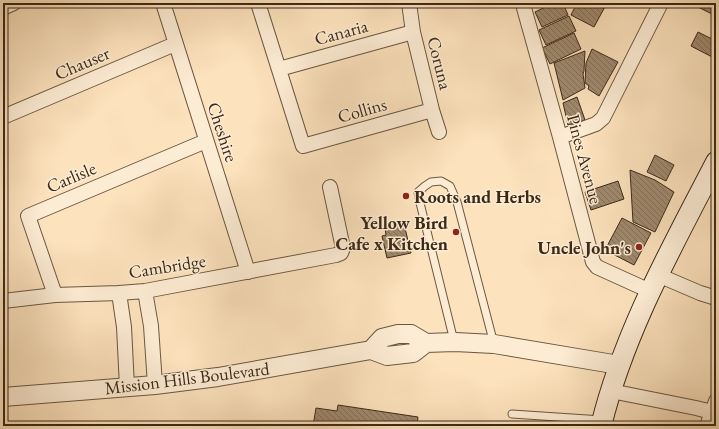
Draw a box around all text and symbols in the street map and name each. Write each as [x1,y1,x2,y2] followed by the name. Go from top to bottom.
[312,14,371,50] street label: Canaria
[422,34,458,93] street label: Coruna
[51,41,113,85] street label: Chauser
[335,92,389,128] street label: Collins
[203,99,243,165] street label: Cheshire
[562,112,608,206] street label: Pines Avenue
[43,156,99,198] street label: Carlisle
[414,185,541,208] place label: Roots and Herbs
[401,191,411,201] marker: Roots and Herbs
[336,211,448,255] place label: Yellow Bird Cafe x Kitchen
[451,227,461,237] marker: Yellow Bird Cafe x Kitchen
[538,236,631,259] place label: Uncle John's
[634,242,644,252] marker: Uncle John's
[127,249,207,283] street label: Cambridge
[103,356,272,400] street label: Mission Hills Boulevard

